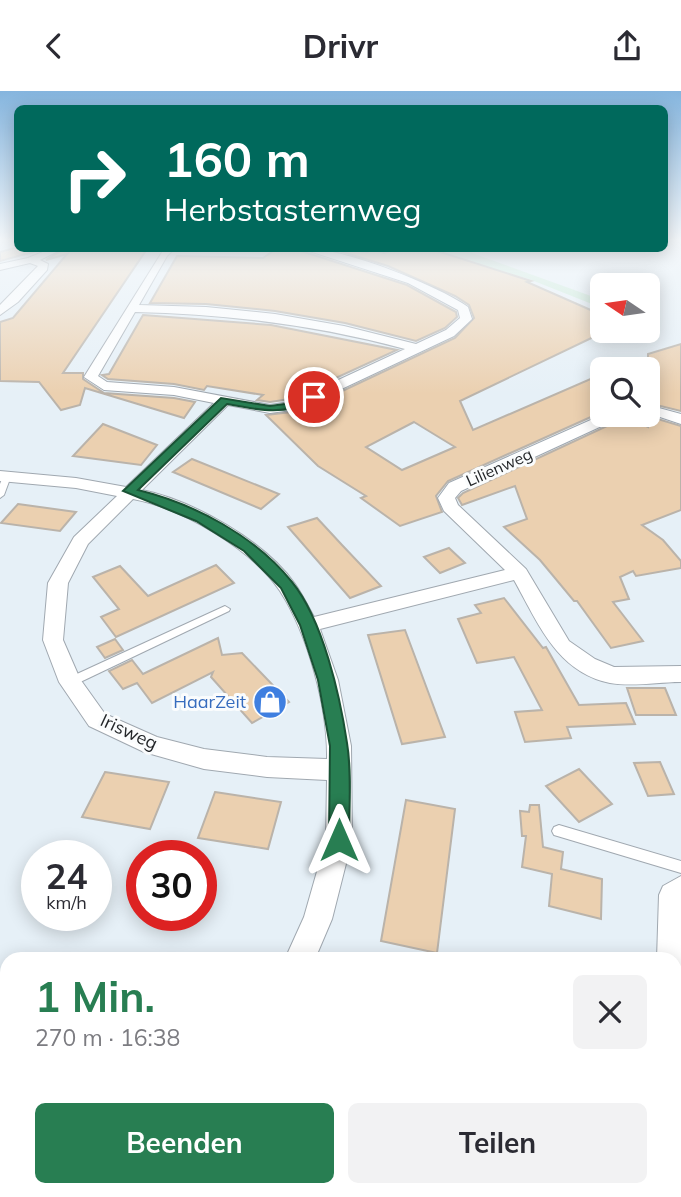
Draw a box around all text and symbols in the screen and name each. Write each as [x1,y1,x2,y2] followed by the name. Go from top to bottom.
[303,26,378,66] text: Drivr
[35,27,73,65] icon: back
[608,27,646,65] icon: share
[164,128,310,189] text: 160 m
[49,133,140,224] icon: right
[164,189,422,229] text: Herbstasternweg
[590,273,660,343] north arrow
[590,273,660,427] map controls
[590,357,660,427] button: search
[284,367,344,427] pin
[295,378,333,416] icon: arrive
[463,444,535,490] street label: Lilienweg
[251,683,289,721] shop icon: HaarZeit
[173,690,246,713] place label: HaarZeit
[97,708,161,755] street label: Irisweg
[302,803,376,877] position arrow
[126,840,217,931] speed limit sign: 30
[45,854,88,898] text: 24
[46,891,87,914] text: km/h
[35,970,155,1023] text: 1 Min.
[573,975,647,1049] button: close
[35,1023,180,1052] text: 270 m · 16:38
[35,1103,334,1183] button: Beenden
[348,1103,647,1183] button: Teilen

